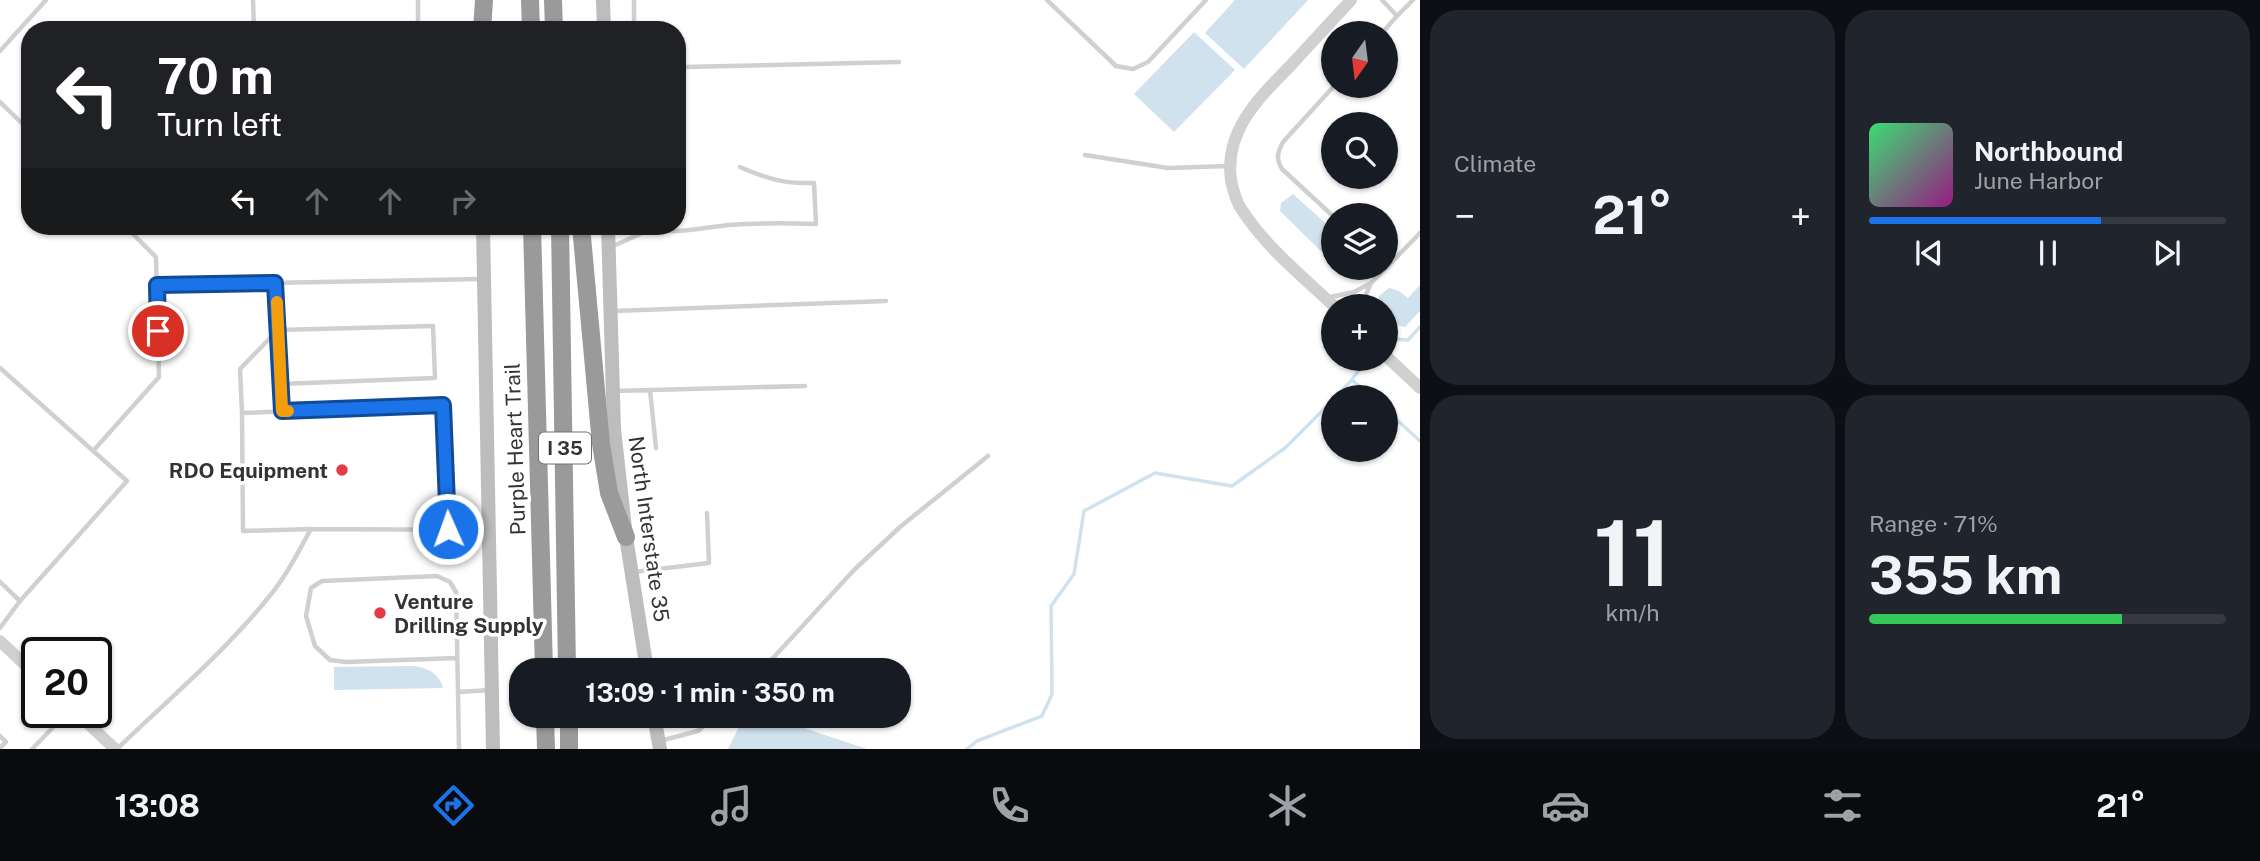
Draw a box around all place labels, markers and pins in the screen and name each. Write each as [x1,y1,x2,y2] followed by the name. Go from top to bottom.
[128,301,188,361] pin
[169,458,328,483] place label: RDO Equipment
[334,462,350,478] marker: RDO Equipment
[394,589,544,638] place label: Venture Drilling Supply
[372,605,388,621] marker: Venture Drilling Supply

